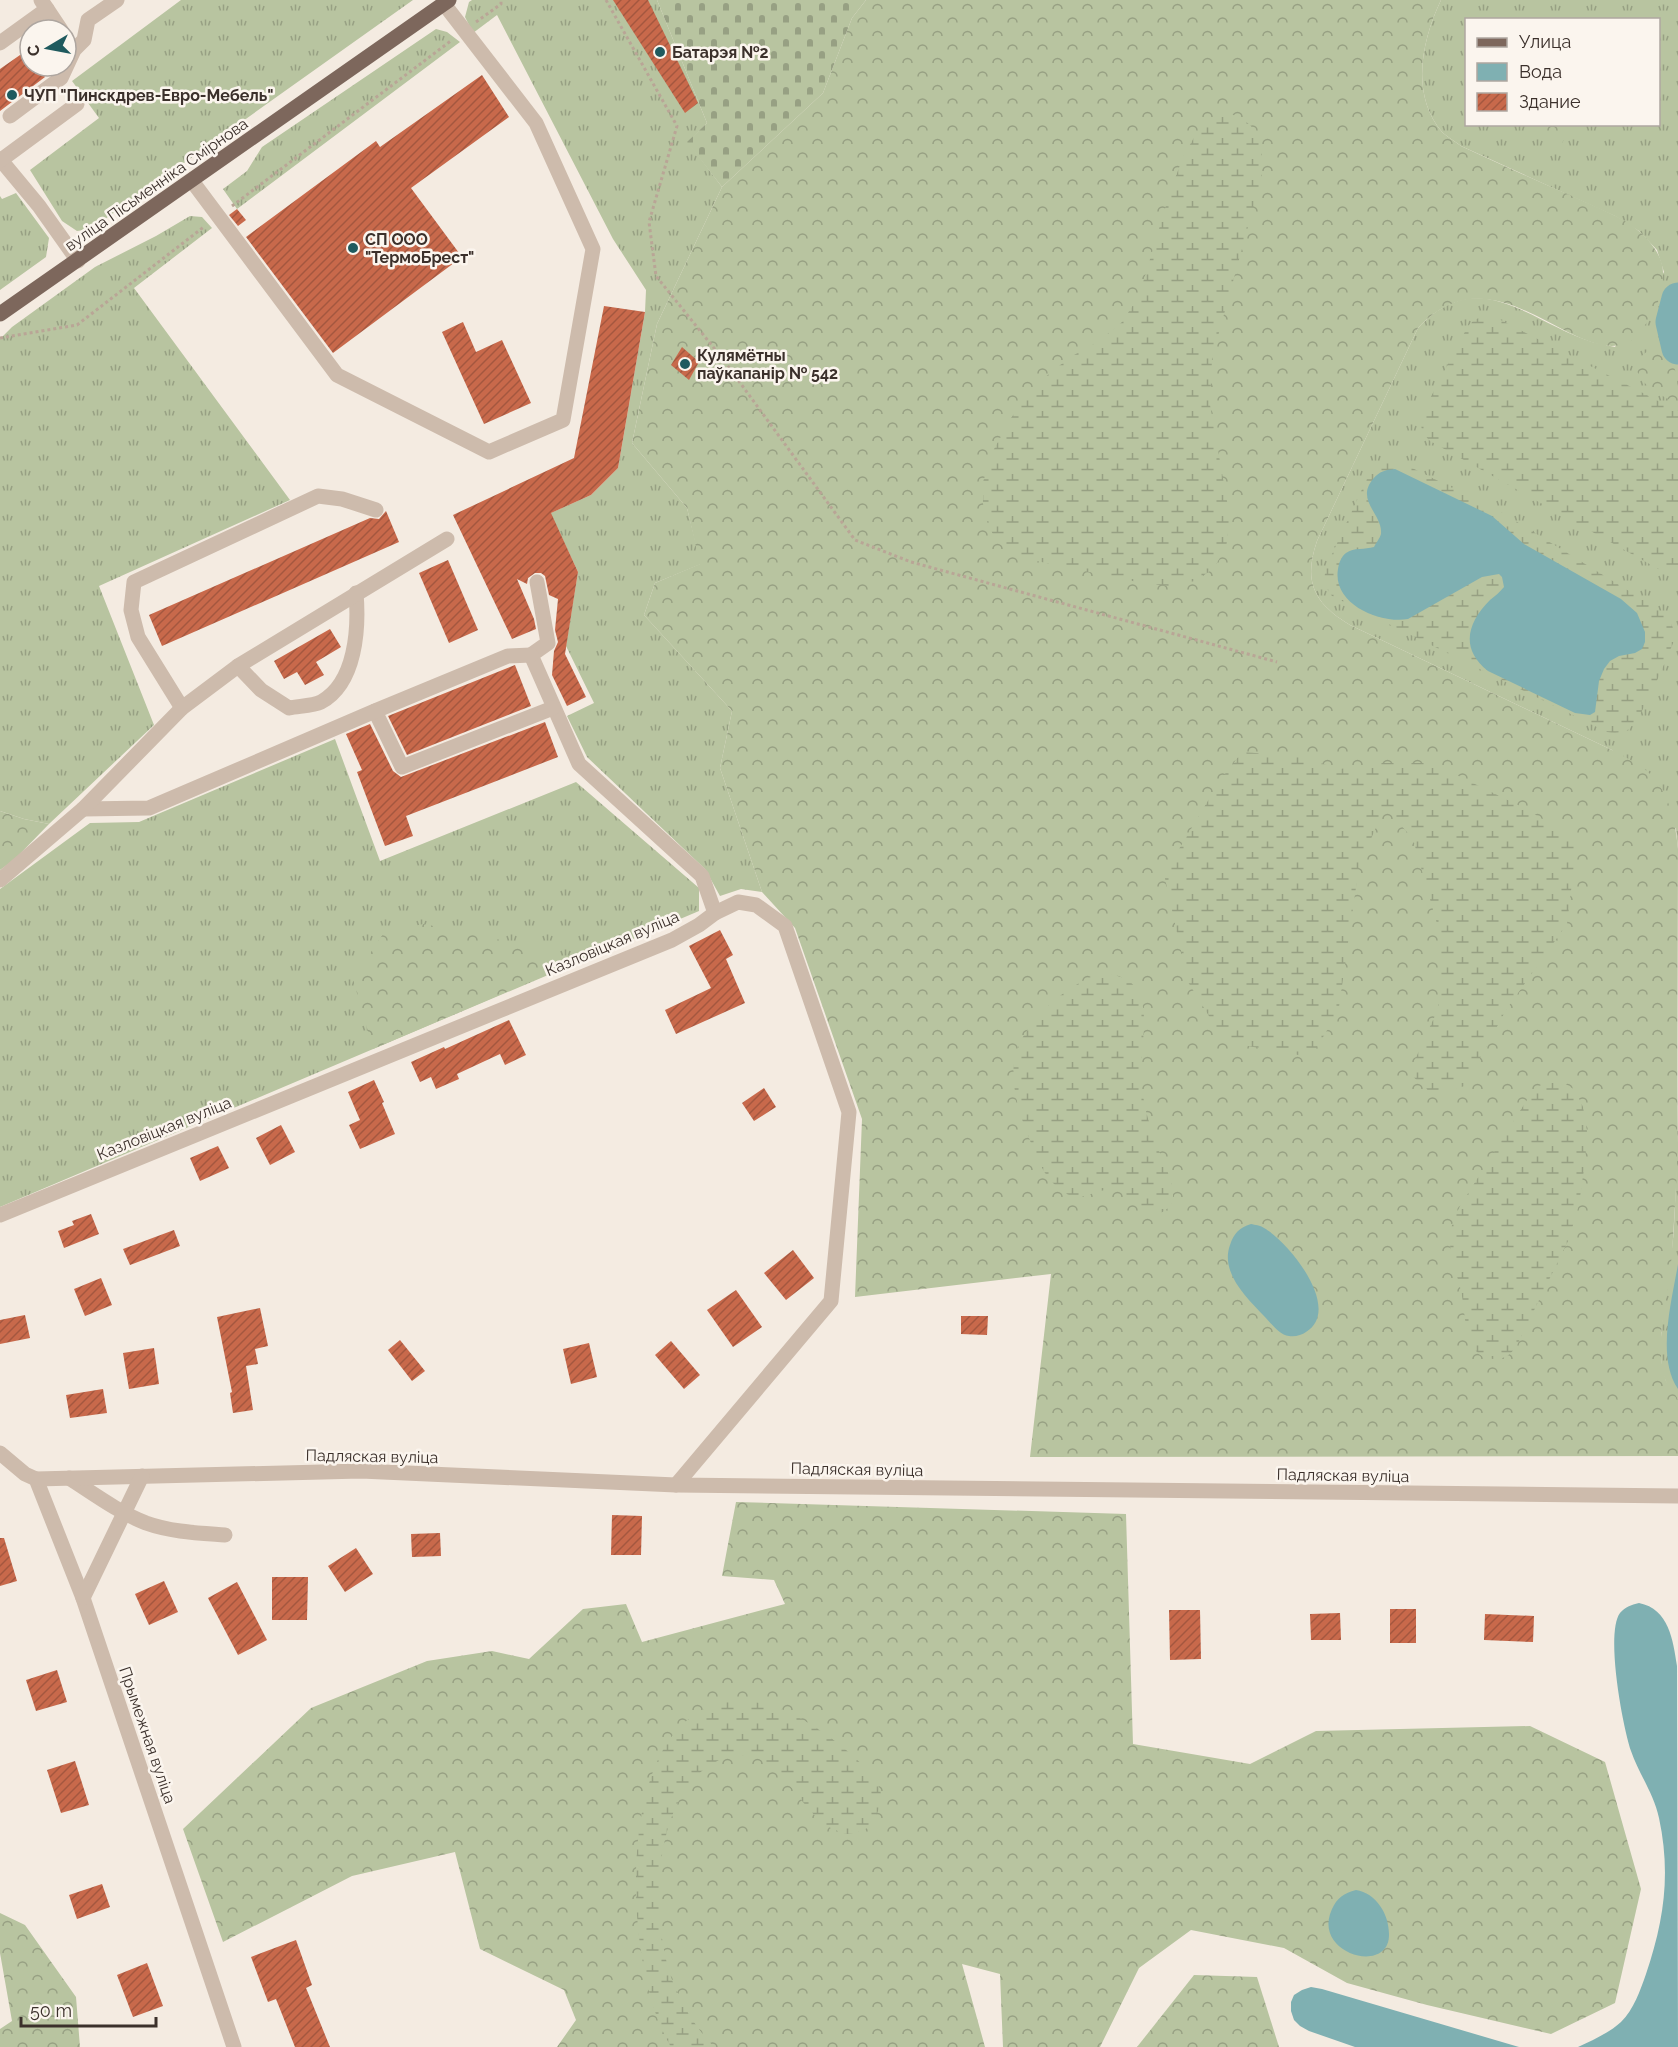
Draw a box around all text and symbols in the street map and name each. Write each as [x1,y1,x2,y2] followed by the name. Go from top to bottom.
[18,18,78,78] north arrow
[1465,18,1660,126] legend
[1519,31,1571,52] text: Улица
[23,43,44,58] text: С
[672,43,769,62] place label: Батарэя №2
[653,45,667,59] marker: Батарэя №2
[1519,61,1562,82] text: Вода
[24,86,274,105] place label: ЧУП "Пинскдрев-Евро-Мебель"
[5,88,19,102] marker: ЧУП "Пинскдрев-Евро-Мебель"
[1519,91,1581,112] text: Здание
[61,114,251,255] street label: вуліца Пісьменніка Смірнова
[365,230,474,267] place label: СП ООО "ТермоБрест"
[346,241,360,255] marker: СП ООО "ТермоБрест"
[697,346,838,383] place label: Кулямётны паўкапанір № 542
[678,357,692,371] marker: Кулямётны паўкапанір № 542
[543,907,682,980] street label: Казловіцкая вуліца
[94,1093,234,1164] street label: Казловіцкая вуліца
[305,1446,439,1467] street label: Падляская вуліца
[790,1459,924,1480] street label: Падляская вуліца
[1276,1465,1410,1486] street label: Падляская вуліца
[115,1664,180,1806] street label: Прымежная вуліца
[21,1990,156,2028] scale bar
[30,2000,72,2021] text: 50 m

